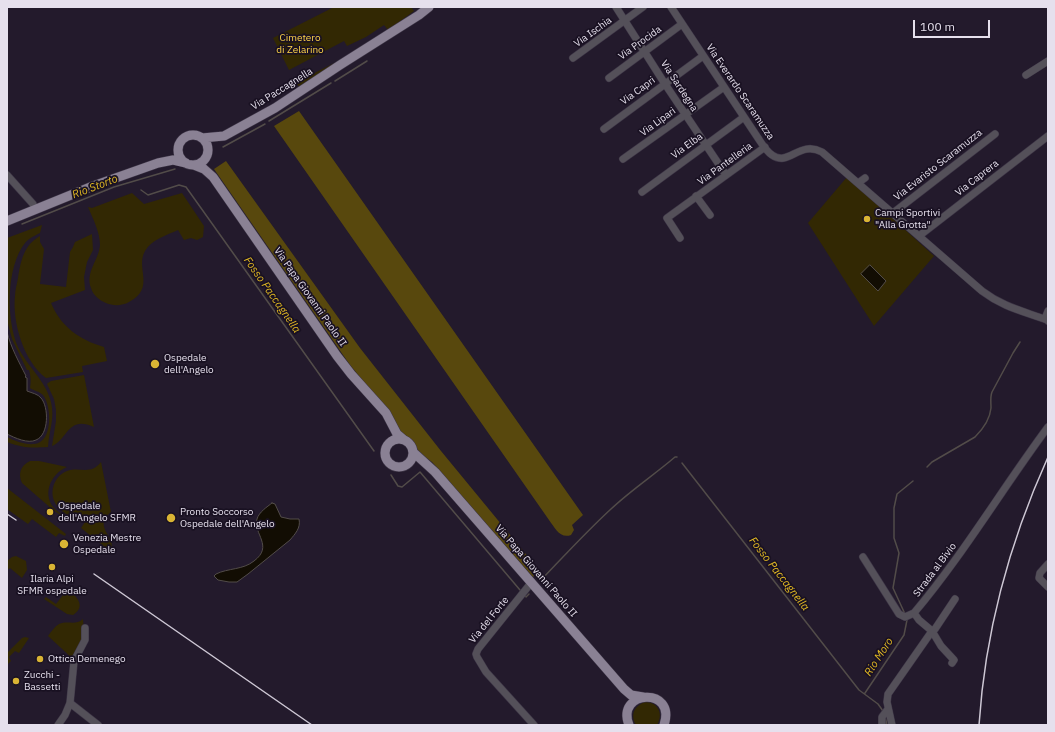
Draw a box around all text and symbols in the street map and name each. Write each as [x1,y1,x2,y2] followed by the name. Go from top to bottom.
[915,12,992,38] scale bar
[572,14,614,50] street label: Via Ischia
[920,19,955,34] text: 100 m
[616,23,664,63] street label: Via Procida
[276,32,324,56] park label: Cimetero di Zelarino
[703,42,777,142] street label: Via Everardo Scaramuzza
[658,58,700,114] street label: Via Sardegna
[249,65,315,113] street label: Via Paccagnella
[618,74,658,108] street label: Via Capri
[638,105,678,139] street label: Via Lipari
[891,127,985,203] street label: Via Evaristo Scaramuzza
[669,131,705,161] street label: Via Elba
[695,140,755,188] street label: Via Pantelleria
[953,157,1001,199] street label: Via Caprera
[70,172,120,202] water label: Rio Storto
[875,207,940,230] place label: Campi Sportivi "Alla Grotta"
[862,214,872,224] marker: Campi Sportivi "Alla Grotta"
[271,245,349,349] street label: Via Papa Giovanni Paolo II
[241,254,303,336] water label: Fosso Paccagnella
[164,352,214,376] place label: Ospedale dell'Angelo
[149,358,161,370] marker: Ospedale dell'Angelo
[58,500,136,524] place label: Ospedale dell'Angelo SFMR
[180,506,275,530] place label: Pronto Soccorso Ospedale dell'Angelo
[45,507,55,517] marker: Ospedale dell'Angelo SFMR
[165,512,177,524] marker: Pronto Soccorso Ospedale dell'Angelo
[493,523,579,619] street label: Via Papa Giovanni Paolo II
[73,532,141,556] place label: Venezia Mestre Ospedale
[746,535,812,613] water label: Fosso Paccagnella
[58,538,70,550] marker: Venezia Mestre Ospedale
[911,541,959,599] street label: Strada al Bivio
[47,562,57,572] marker: Ilaria Alpi SFMR ospedale
[17,573,87,596] place label: Ilaria Alpi SFMR ospedale
[467,594,511,646] street label: Via del Forte
[862,635,896,679] water label: Rio Moro
[48,653,126,665] place label: Ottica Demenego
[35,654,45,664] marker: Ottica Demenego
[24,669,60,692] place label: Zucchi - Bassetti
[11,676,21,686] marker: Zucchi - Bassetti

